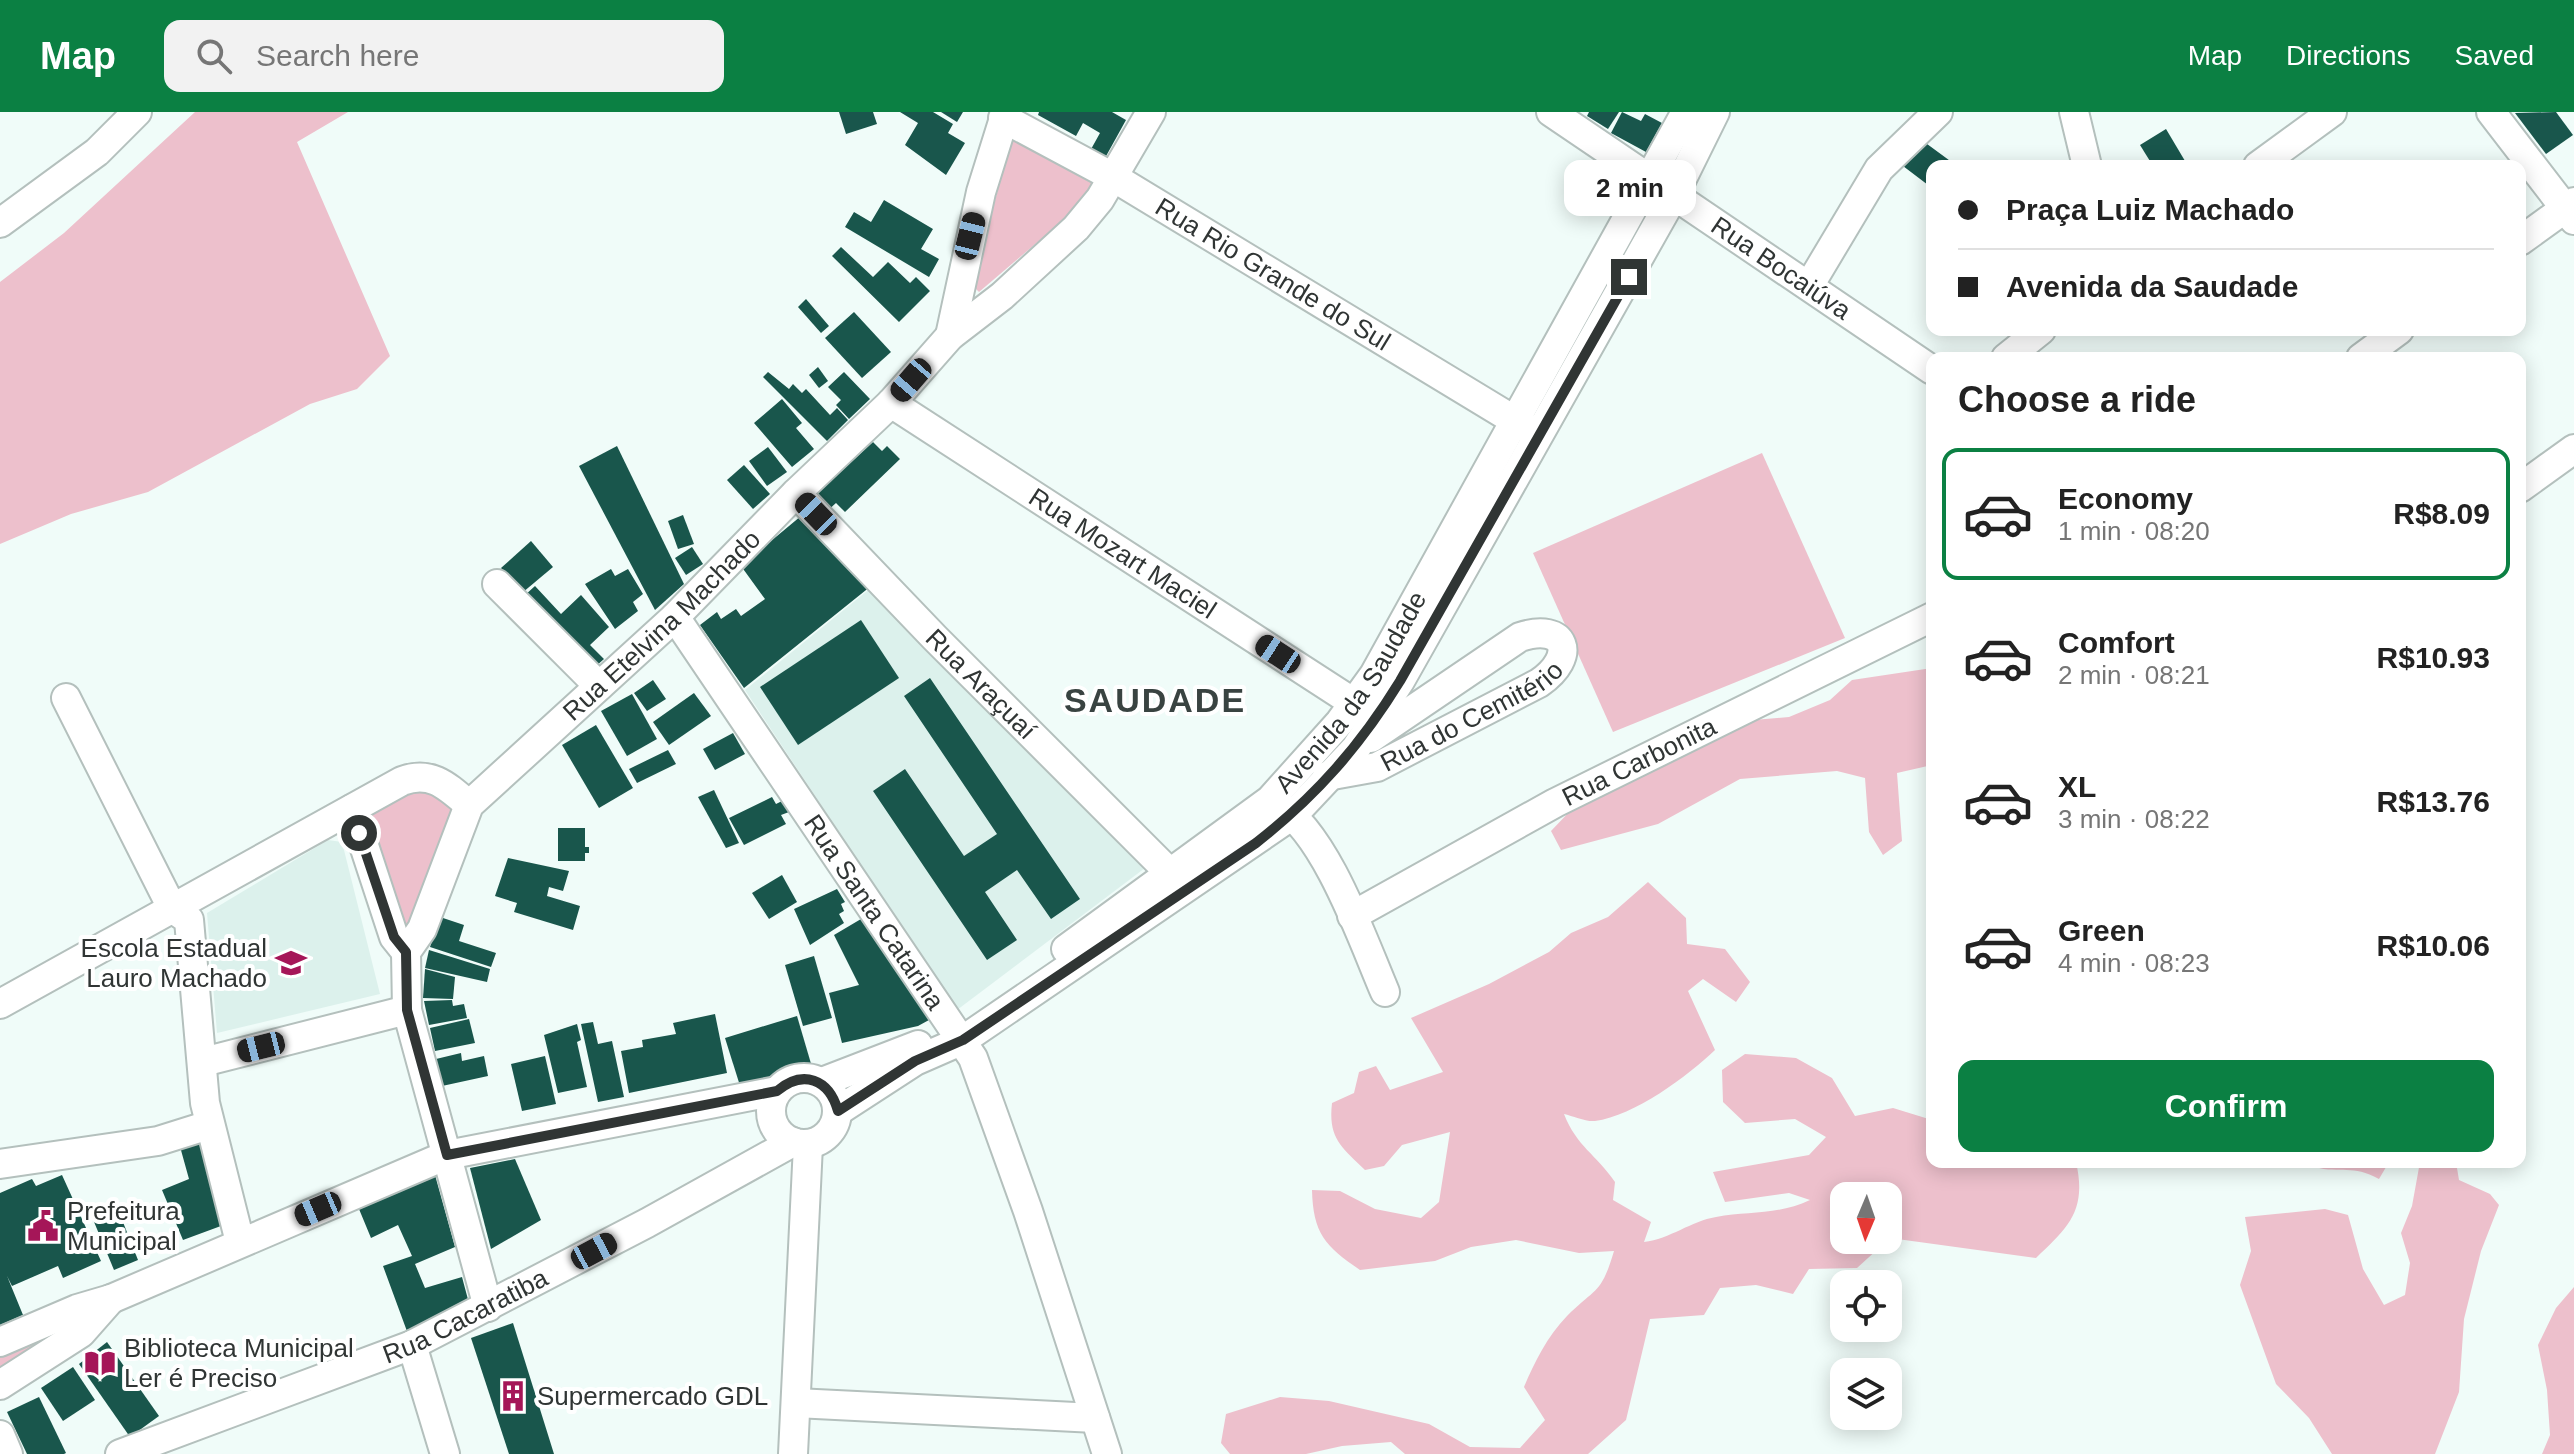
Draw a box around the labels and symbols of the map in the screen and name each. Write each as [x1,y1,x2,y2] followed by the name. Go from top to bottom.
[1563,161,1695,217] callout: 2 min
[1150,191,1396,357] street label: Rua Rio Grande do Sul
[953,210,987,262] car
[1706,210,1857,326] street label: Rua Bocaiúva
[1611,259,1647,295] route end
[886,354,936,406] car
[1023,482,1222,625] street label: Rua Mozart Maciel
[791,488,841,540] car
[557,524,766,727] street label: Rua Etelvina Machado
[1269,586,1432,799] street label: Avenida da Saudade
[920,623,1043,746] street label: Rua Araçuaí
[1251,631,1305,677] car
[1375,655,1569,778] street label: Rua do Cemitério
[1064,681,1246,719] district label: SAUDADE
[1557,711,1721,812] street label: Rua Carbonita
[798,809,951,1015] street label: Rua Santa Catarina
[341,815,377,851] route start
[81,933,267,993] place label: Escola Estadual Lauro Machado
[274,946,308,980] school or university icon: Escola Estadual Lauro Machado
[235,1030,287,1064] car
[1830,1182,1902,1254] north arrow
[291,1189,345,1229] car
[67,1196,180,1256] place label: Prefeitura Municipal
[26,1209,60,1243] public building icon: Prefeitura Municipal
[567,1229,621,1273] car
[379,1262,553,1370] street label: Rua Cacaratiba
[124,1333,354,1393] place label: Biblioteca Municipal Ler é Preciso
[83,1346,117,1380] library icon: Biblioteca Municipal Ler é Preciso
[496,1379,530,1413] building icon: Supermercado GDL
[537,1381,768,1411] place label: Supermercado GDL

